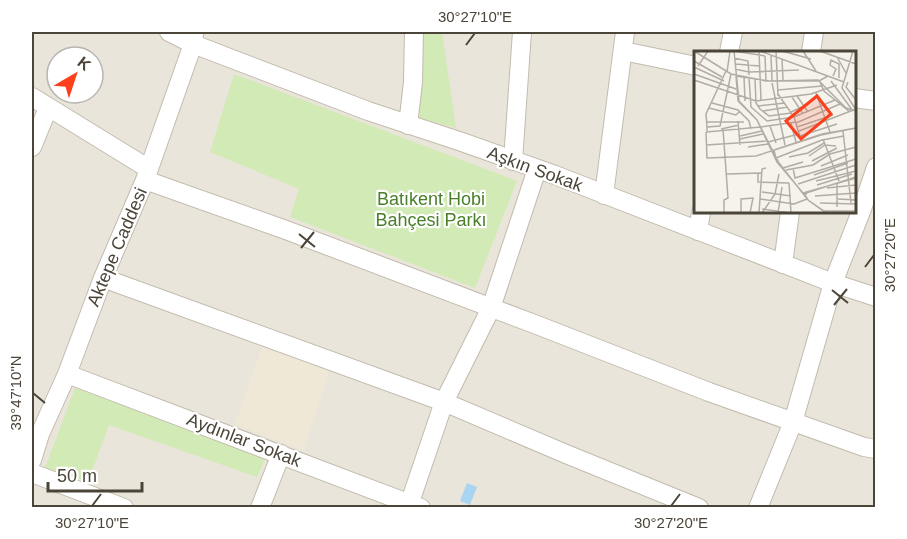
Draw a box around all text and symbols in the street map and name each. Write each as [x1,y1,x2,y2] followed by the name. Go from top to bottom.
[438,8,512,25] text: 30°27'10"E
[45,45,105,105] north arrow
[694,51,856,213] inset map
[74,53,94,74] text: K
[485,142,586,196] street label: Aşkın Sokak
[83,185,151,309] street label: Aktepe Caddesi
[375,189,487,230] park label: Batıkent Hobi Bahçesi Parkı
[881,218,898,292] text: 30°27'20"E
[7,355,24,431] text: 39°47'10"N
[184,409,305,471] street label: Aydınlar Sokak
[48,455,142,493] scale bar
[57,466,97,486] text: 50 m
[55,514,129,531] text: 30°27'10"E
[634,514,708,531] text: 30°27'20"E

